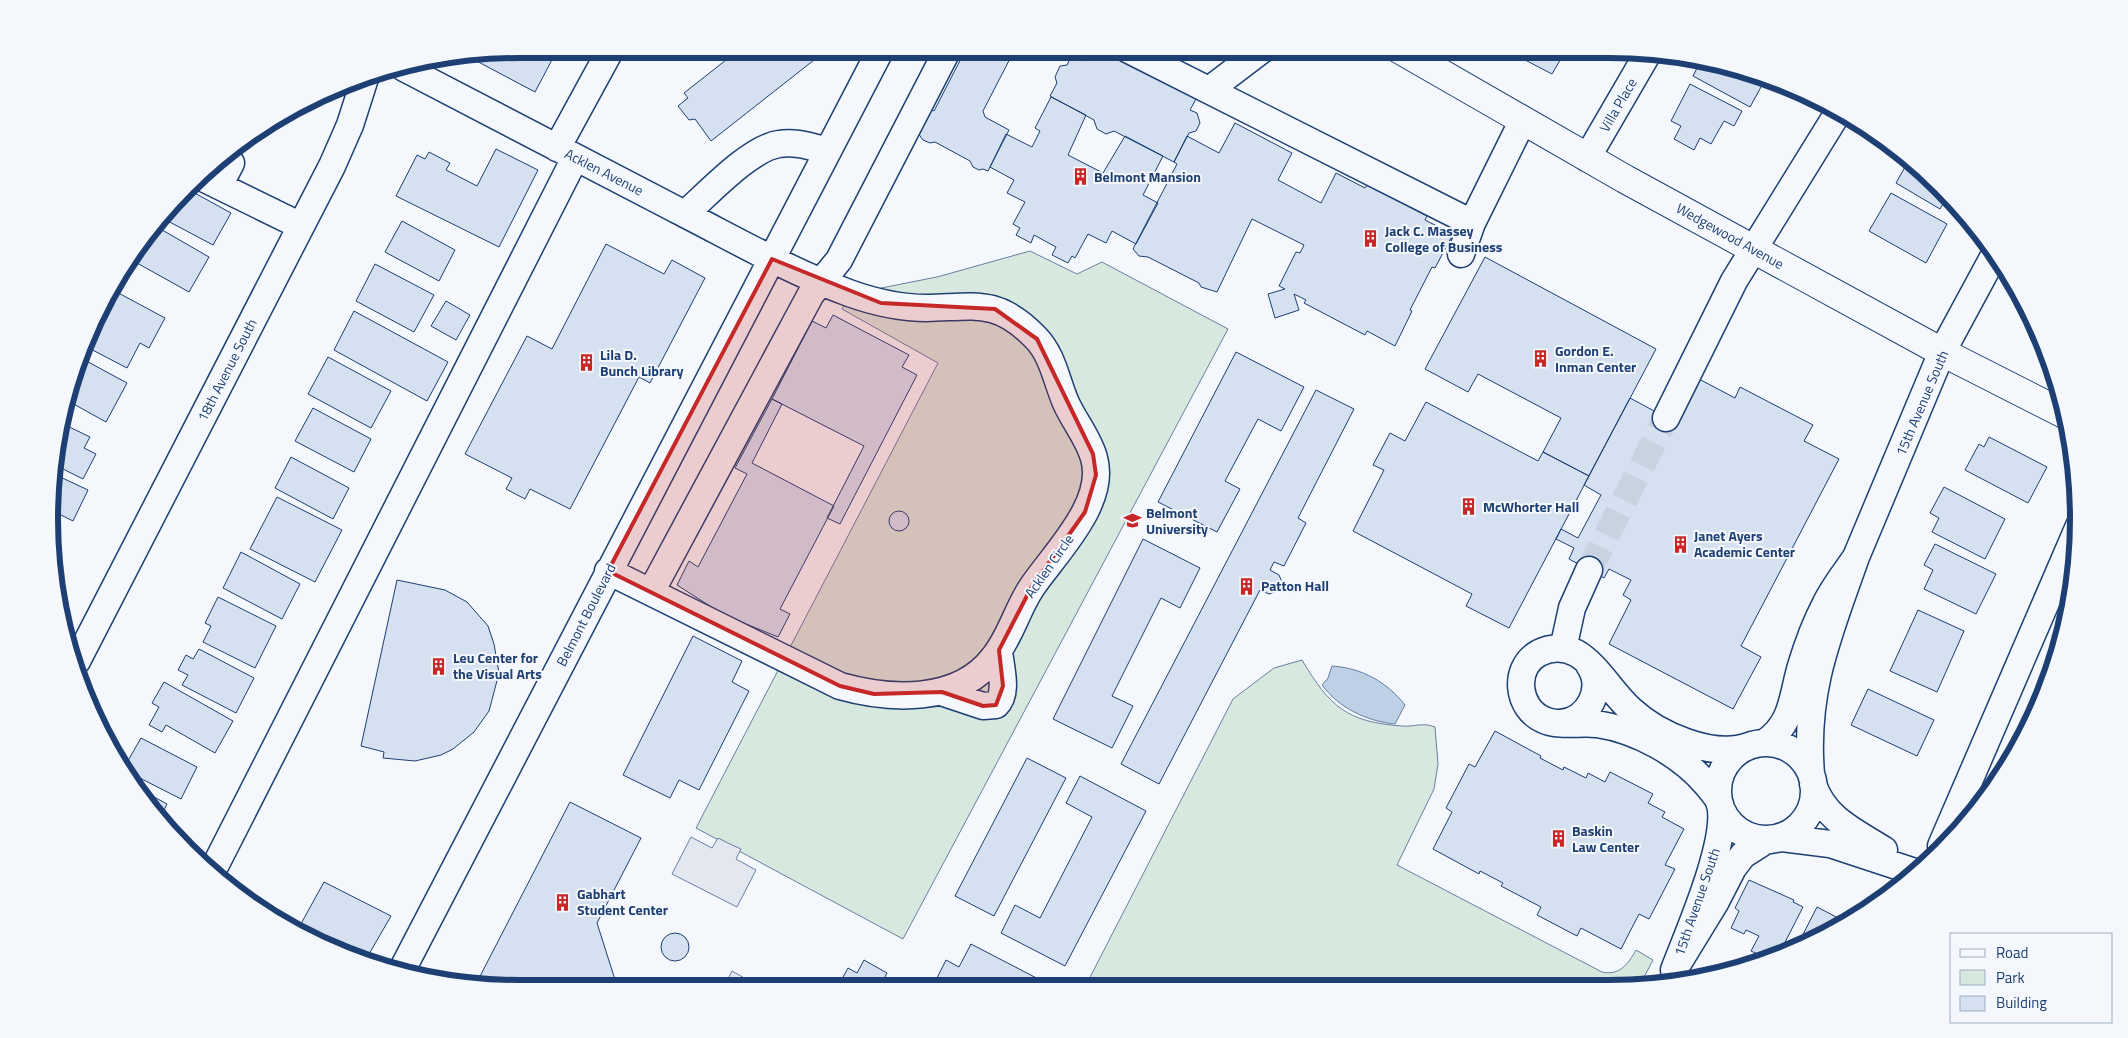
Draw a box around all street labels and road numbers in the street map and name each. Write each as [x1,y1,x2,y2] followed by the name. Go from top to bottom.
[1594,74,1642,136] street label: Villa Place
[561,143,647,200] street label: Acklen Avenue
[1672,197,1788,274] street label: Wedgewood Avenue
[192,315,262,425] street label: 18th Avenue South
[1890,347,1953,459] street label: 15th Avenue South
[1019,529,1078,602] street label: Acklen Circle
[551,560,621,670] street label: Belmont Boulevard
[1668,845,1725,959] street label: 15th Avenue South

